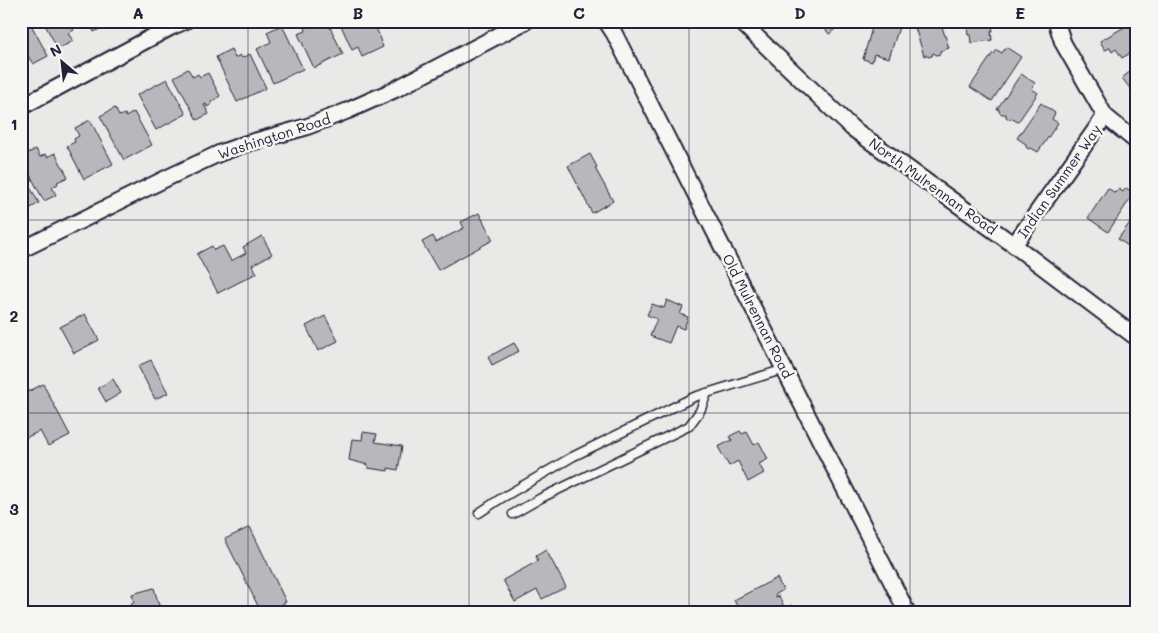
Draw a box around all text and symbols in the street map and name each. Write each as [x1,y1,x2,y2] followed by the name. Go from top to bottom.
[132,2,144,23] text: A
[353,2,363,23] text: B
[573,2,585,23] text: C
[794,2,806,23] text: D
[1015,2,1025,23] text: E
[38,38,88,88] north arrow
[47,39,65,61] text: N
[215,109,333,163] street label: Washington Road
[10,113,18,134] text: 1
[1013,121,1105,241] street label: Indian Summer Way
[865,133,1001,239] street label: North Mulrennan Road
[718,251,798,382] street label: Old Mulrennan Road
[10,305,19,326] text: 2
[9,498,19,519] text: 3

